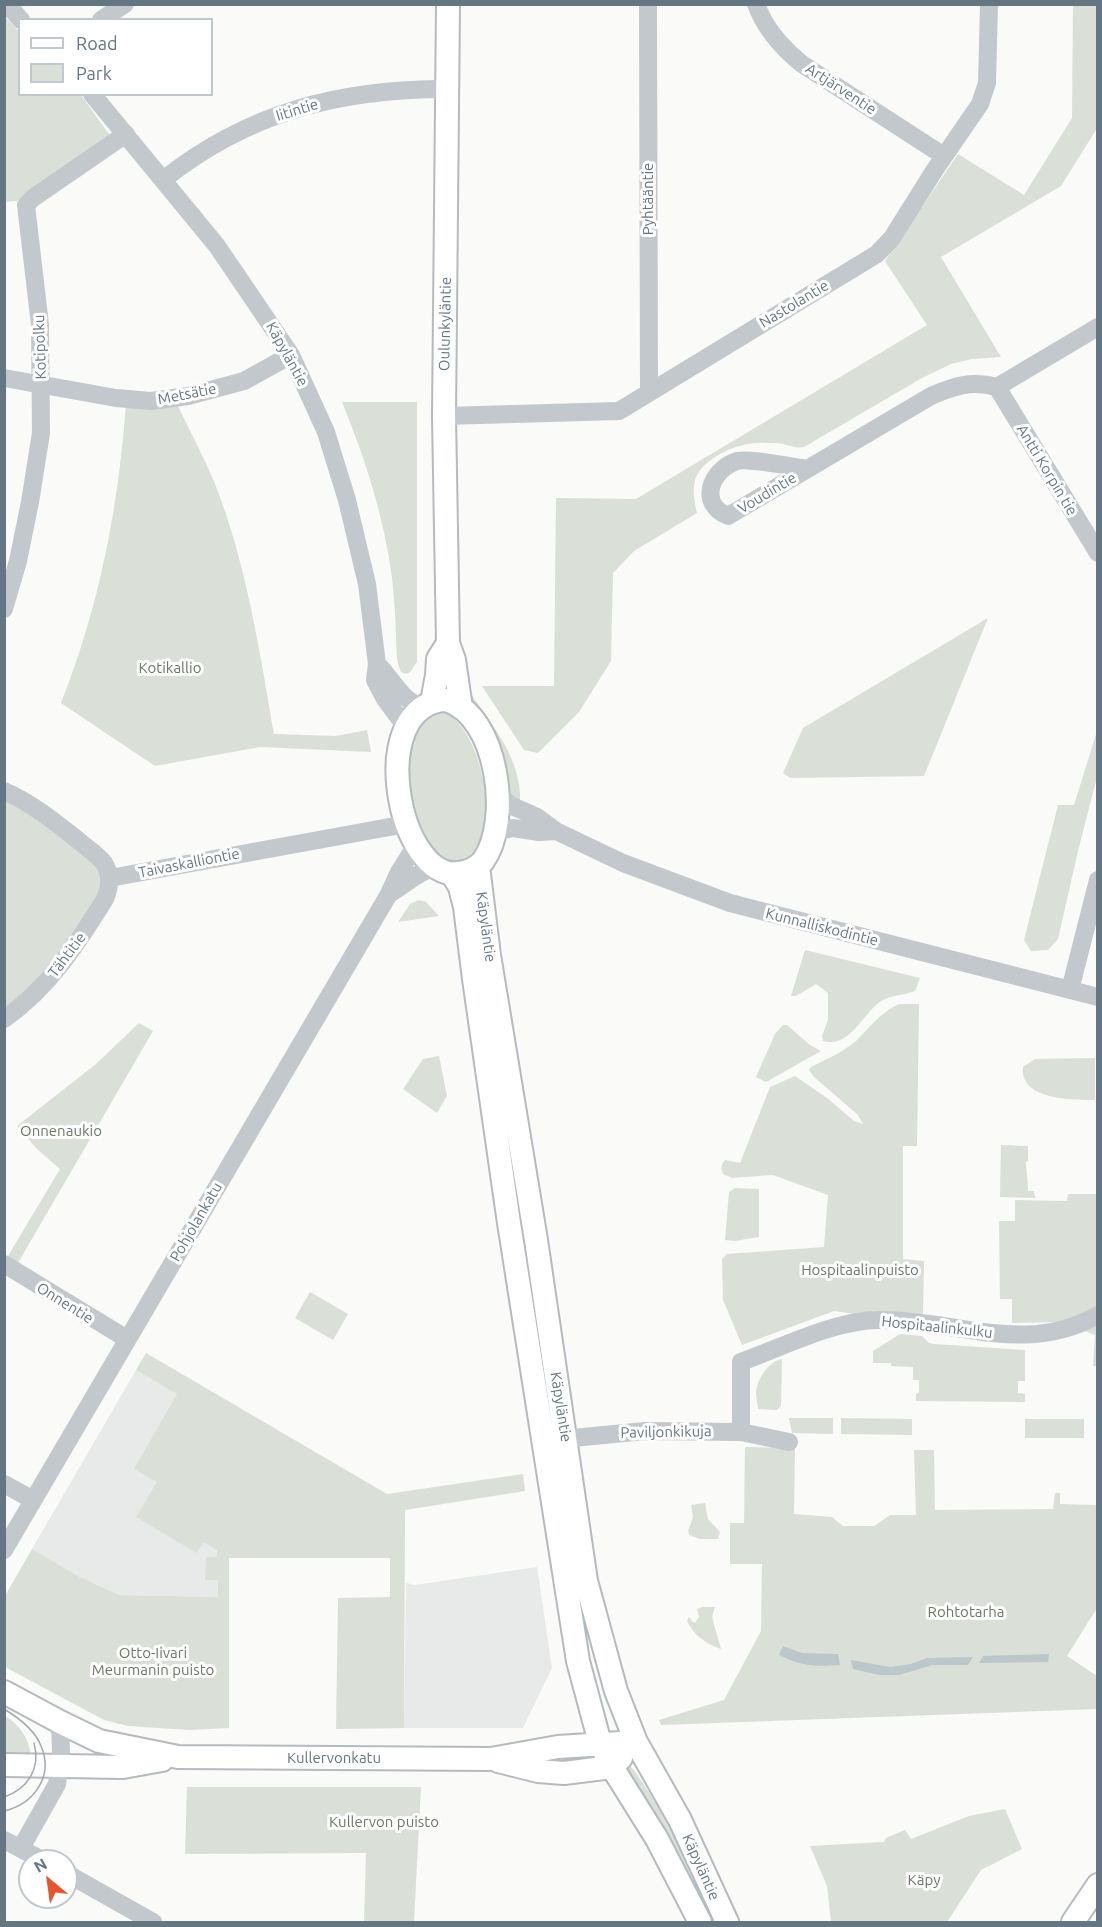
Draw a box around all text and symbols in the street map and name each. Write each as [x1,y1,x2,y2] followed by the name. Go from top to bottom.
[18,18,213,96] legend
[76,33,118,53] text: Road
[802,59,880,119] street label: Artjärventie
[76,63,112,83] text: Park
[274,95,320,125] street label: Iitintie
[639,163,657,235] street label: Pyhtääntie
[756,276,832,332] street label: Nastolantie
[435,277,455,371] street label: Oulunkyläntie
[30,314,50,380] street label: Kotipolku
[262,319,312,389] street label: Käpyläntie
[156,380,218,408] street label: Metsätie
[1013,421,1081,519] street label: Antti Korpin tie
[734,469,800,517] street label: Voudintie
[139,659,201,677] park label: Kotikallio
[137,844,241,882] street label: Taivaskalliontie
[472,891,500,963] street label: Käpyläntie
[764,904,880,950] street label: Kunnalliskodintie
[44,929,90,981] street label: Tähtitie
[20,1122,102,1140] park label: Onnenaukio
[166,1179,226,1265] street label: Pohjolankatu
[801,1261,919,1279] park label: Hospitaalinpuisto
[33,1279,97,1327] street label: Onnentie
[880,1312,994,1342] street label: Hospitaalinkulku
[547,1371,575,1443] street label: Käpyläntie
[620,1422,712,1442] street label: Paviljonkikuja
[928,1603,1004,1621] park label: Rohtotarha
[92,1644,214,1679] park label: Otto-Iivari Meurmanin puisto
[287,1749,381,1767] street label: Kullervonkatu
[329,1813,439,1831] park label: Kullervon puisto
[678,1831,724,1903] street label: Käpyläntie
[18,1849,78,1909] north arrow
[31,1854,50,1876] text: N
[908,1871,940,1889] park label: Käpy

